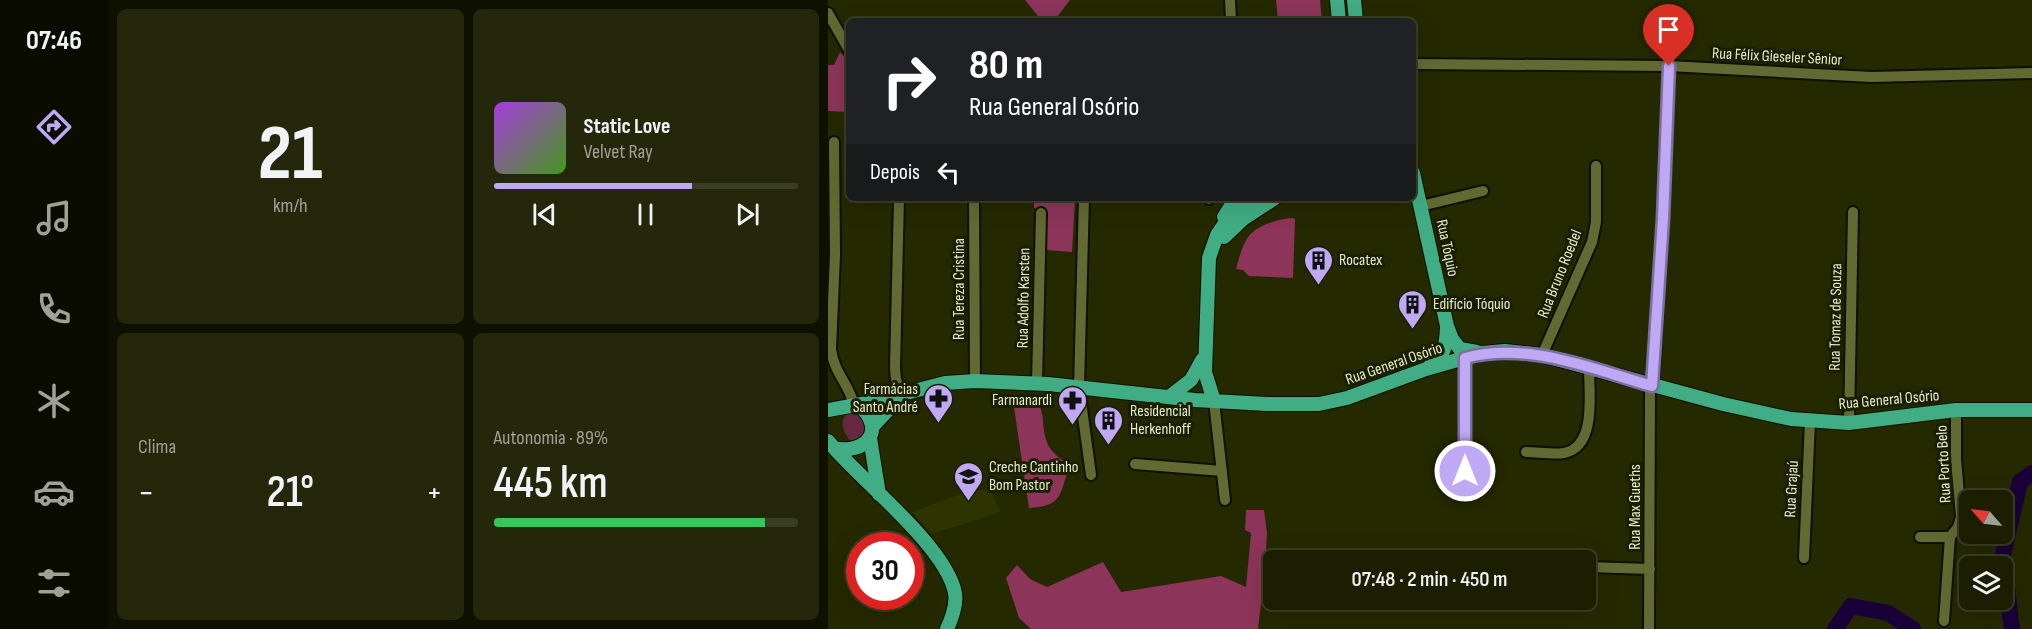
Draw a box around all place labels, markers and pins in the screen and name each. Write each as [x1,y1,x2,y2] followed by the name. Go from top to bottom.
[1643,4,1694,66] pin
[1302,244,1334,286] building icon: Rocatex
[1339,251,1382,270] place label: Rocatex
[1396,288,1428,330] building icon: Edifício Tóquio
[1433,295,1510,314] place label: Edifício Tóquio
[853,380,918,417] place label: Farmácias Santo André
[923,382,955,424] pharmacy icon: Farmácias Santo André
[1057,384,1089,426] pharmacy icon: Farmanardi
[992,391,1052,410] place label: Farmanardi
[1130,402,1192,439] place label: Residencial Herkenhoff
[1093,404,1125,446] building icon: Residencial Herkenhoff
[989,458,1079,495] place label: Creche Cantinho Bom Pastor
[952,460,984,502] school or university icon: Creche Cantinho Bom Pastor

